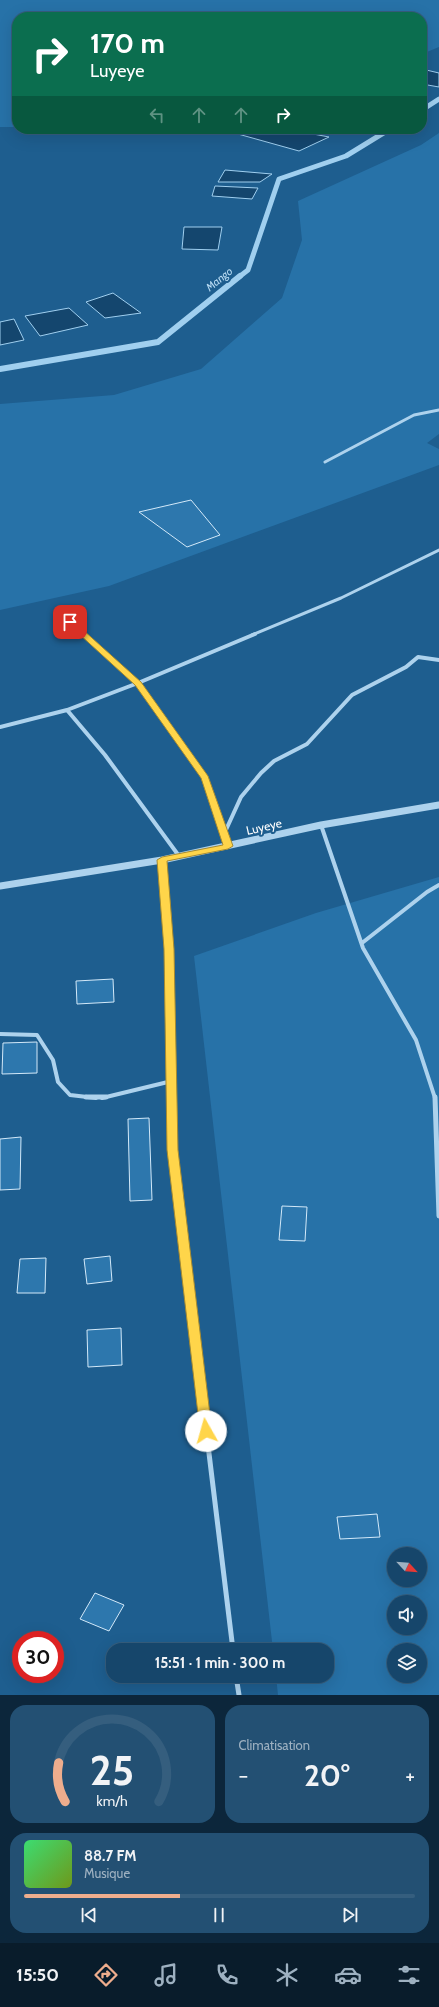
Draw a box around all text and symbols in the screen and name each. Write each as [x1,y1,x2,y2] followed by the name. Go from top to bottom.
[90,26,165,60] text: 170 m
[24,28,76,80] icon: right
[90,60,145,82] text: Luyeye
[146,104,168,126] icon: left
[188,104,210,126] icon: ahead
[230,104,252,126] icon: ahead
[272,104,294,126] icon: right
[202,264,236,295] water label: Mango
[53,605,87,639] pin
[59,611,81,633] icon: arrive
[245,815,283,838] street label: Luyeye
[185,1410,227,1452] position arrow
[387,1547,427,1587] north arrow
[387,1547,427,1683] map controls
[387,1595,427,1635] button: sound
[12,1631,64,1683] speed limit sign: 30
[387,1643,427,1683] button: layers
[155,1654,285,1672] text: 15:51 · 1 min · 300 m
[239,1737,310,1753] text: Climatisation
[90,1745,134,1795] text: 25
[304,1757,350,1794] text: 20°
[239,1762,248,1789] text: −
[405,1762,415,1789] text: +
[97,1792,128,1810] text: km/h
[84,1847,137,1865] text: 88.7 FM
[84,1865,130,1881] text: Musique
[78,1904,100,1926] icon: previous
[208,1904,230,1926] icon: pause
[339,1904,361,1926] icon: next
[92,1961,120,1989] icon: directions
[152,1961,180,1989] icon: music
[213,1961,241,1989] icon: phone
[273,1961,301,1989] icon: climate
[334,1961,362,1989] icon: car
[395,1961,423,1989] icon: filters
[16,1964,59,1986] text: 15:50

